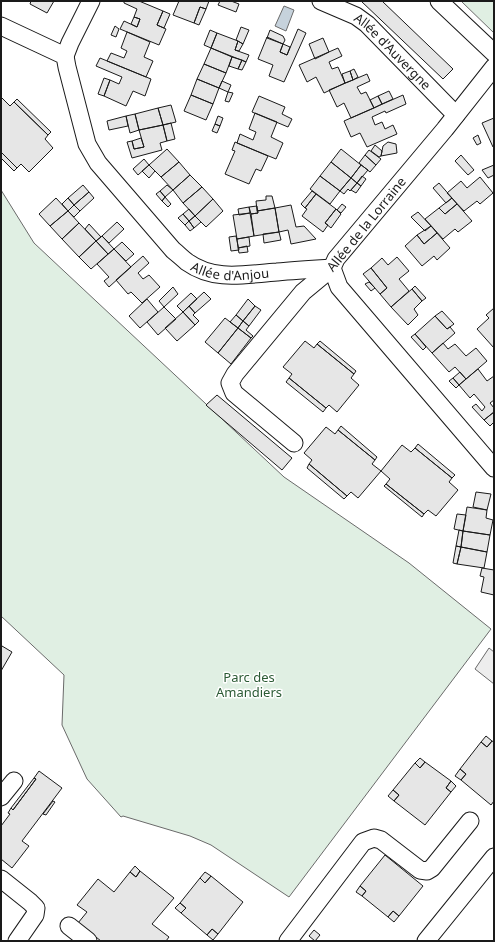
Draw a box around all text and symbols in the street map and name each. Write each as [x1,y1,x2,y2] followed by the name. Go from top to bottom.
[351,9,435,93] street label: Allée d'Auvergne
[322,173,410,275] street label: Allée de la Lorraine
[188,257,270,284] street label: Allée d'Anjou
[216,668,282,701] park label: Parc des Amandiers

